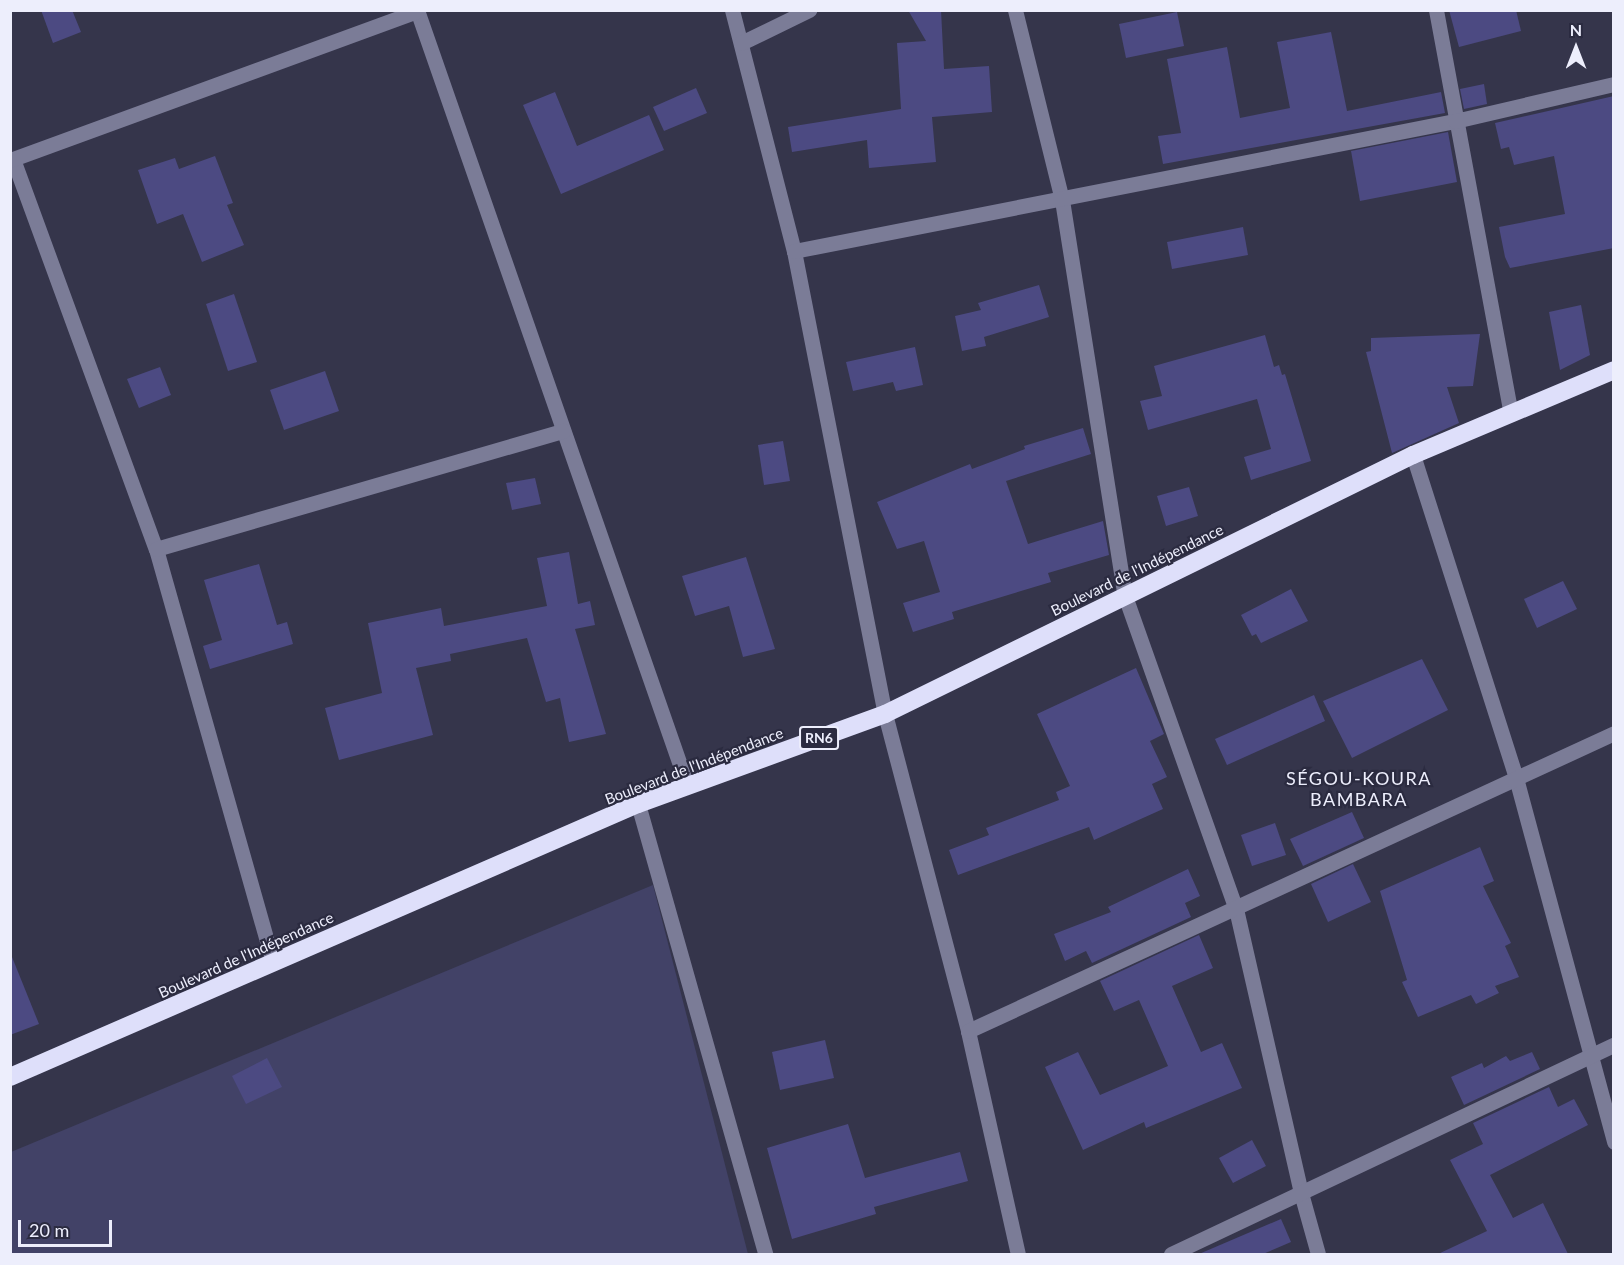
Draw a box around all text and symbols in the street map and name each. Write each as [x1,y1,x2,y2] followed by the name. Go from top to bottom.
[1546,18,1606,78] north arrow
[1570,20,1582,39] text: N
[1048,520,1226,620] street label: Boulevard de l'Indépendance
[602,724,786,808] street label: Boulevard de l'Indépendance
[798,727,840,749] road number: RN6
[1286,768,1432,810] district label: SÉGOU-KOURA BAMBARA
[156,908,336,1002] street label: Boulevard de l'Indépendance
[21,1208,116,1246] scale bar
[29,1219,69,1241] text: 20 m

